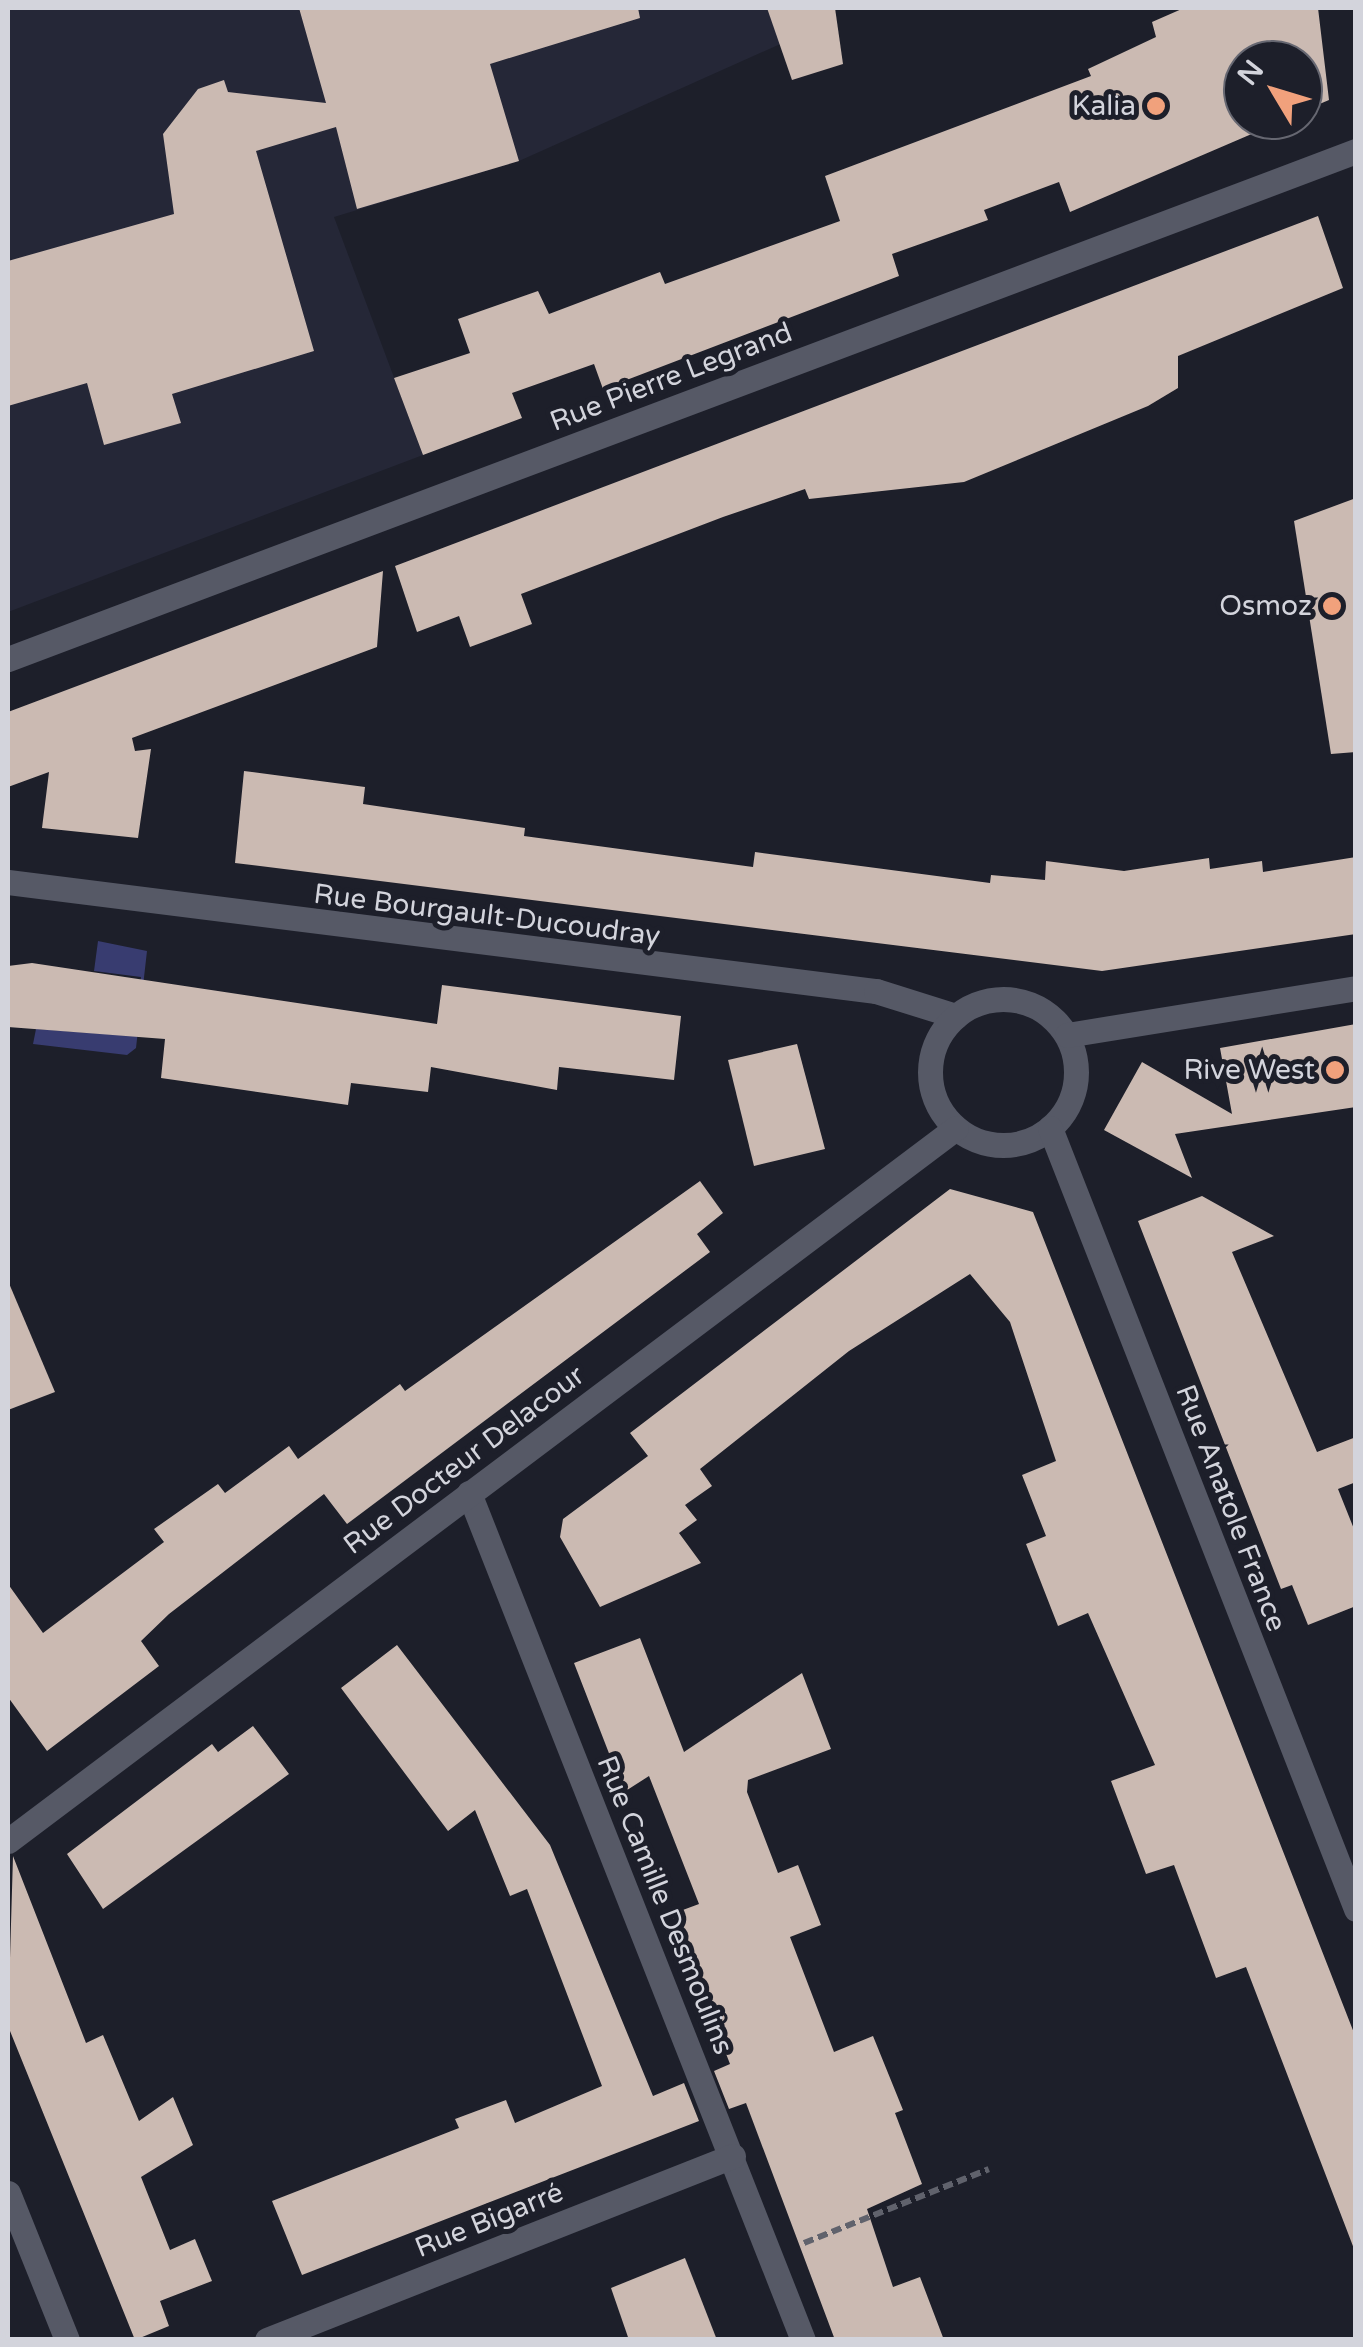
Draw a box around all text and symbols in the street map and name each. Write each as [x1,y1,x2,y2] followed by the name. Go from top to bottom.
[1223,40,1323,140] north arrow
[1231,53,1271,92] text: N
[1072,89,1136,123] place label: Kalia
[1145,95,1167,117] marker: Kalia
[545,315,797,439] street label: Rue Pierre Legrand
[1219,589,1312,623] place label: Osmoz
[1321,595,1343,617] marker: Osmoz
[312,877,662,953] street label: Rue Bourgault-Ducoudray
[1183,1053,1315,1087] place label: Rive West
[1324,1059,1346,1081] marker: Rive West
[337,1359,591,1561] street label: Rue Docteur Delacour
[1168,1380,1294,1636] street label: Rue Anatole France
[590,1751,740,2059] street label: Rue Camille Desmoulins
[410,2175,568,2265] street label: Rue Bigarré

